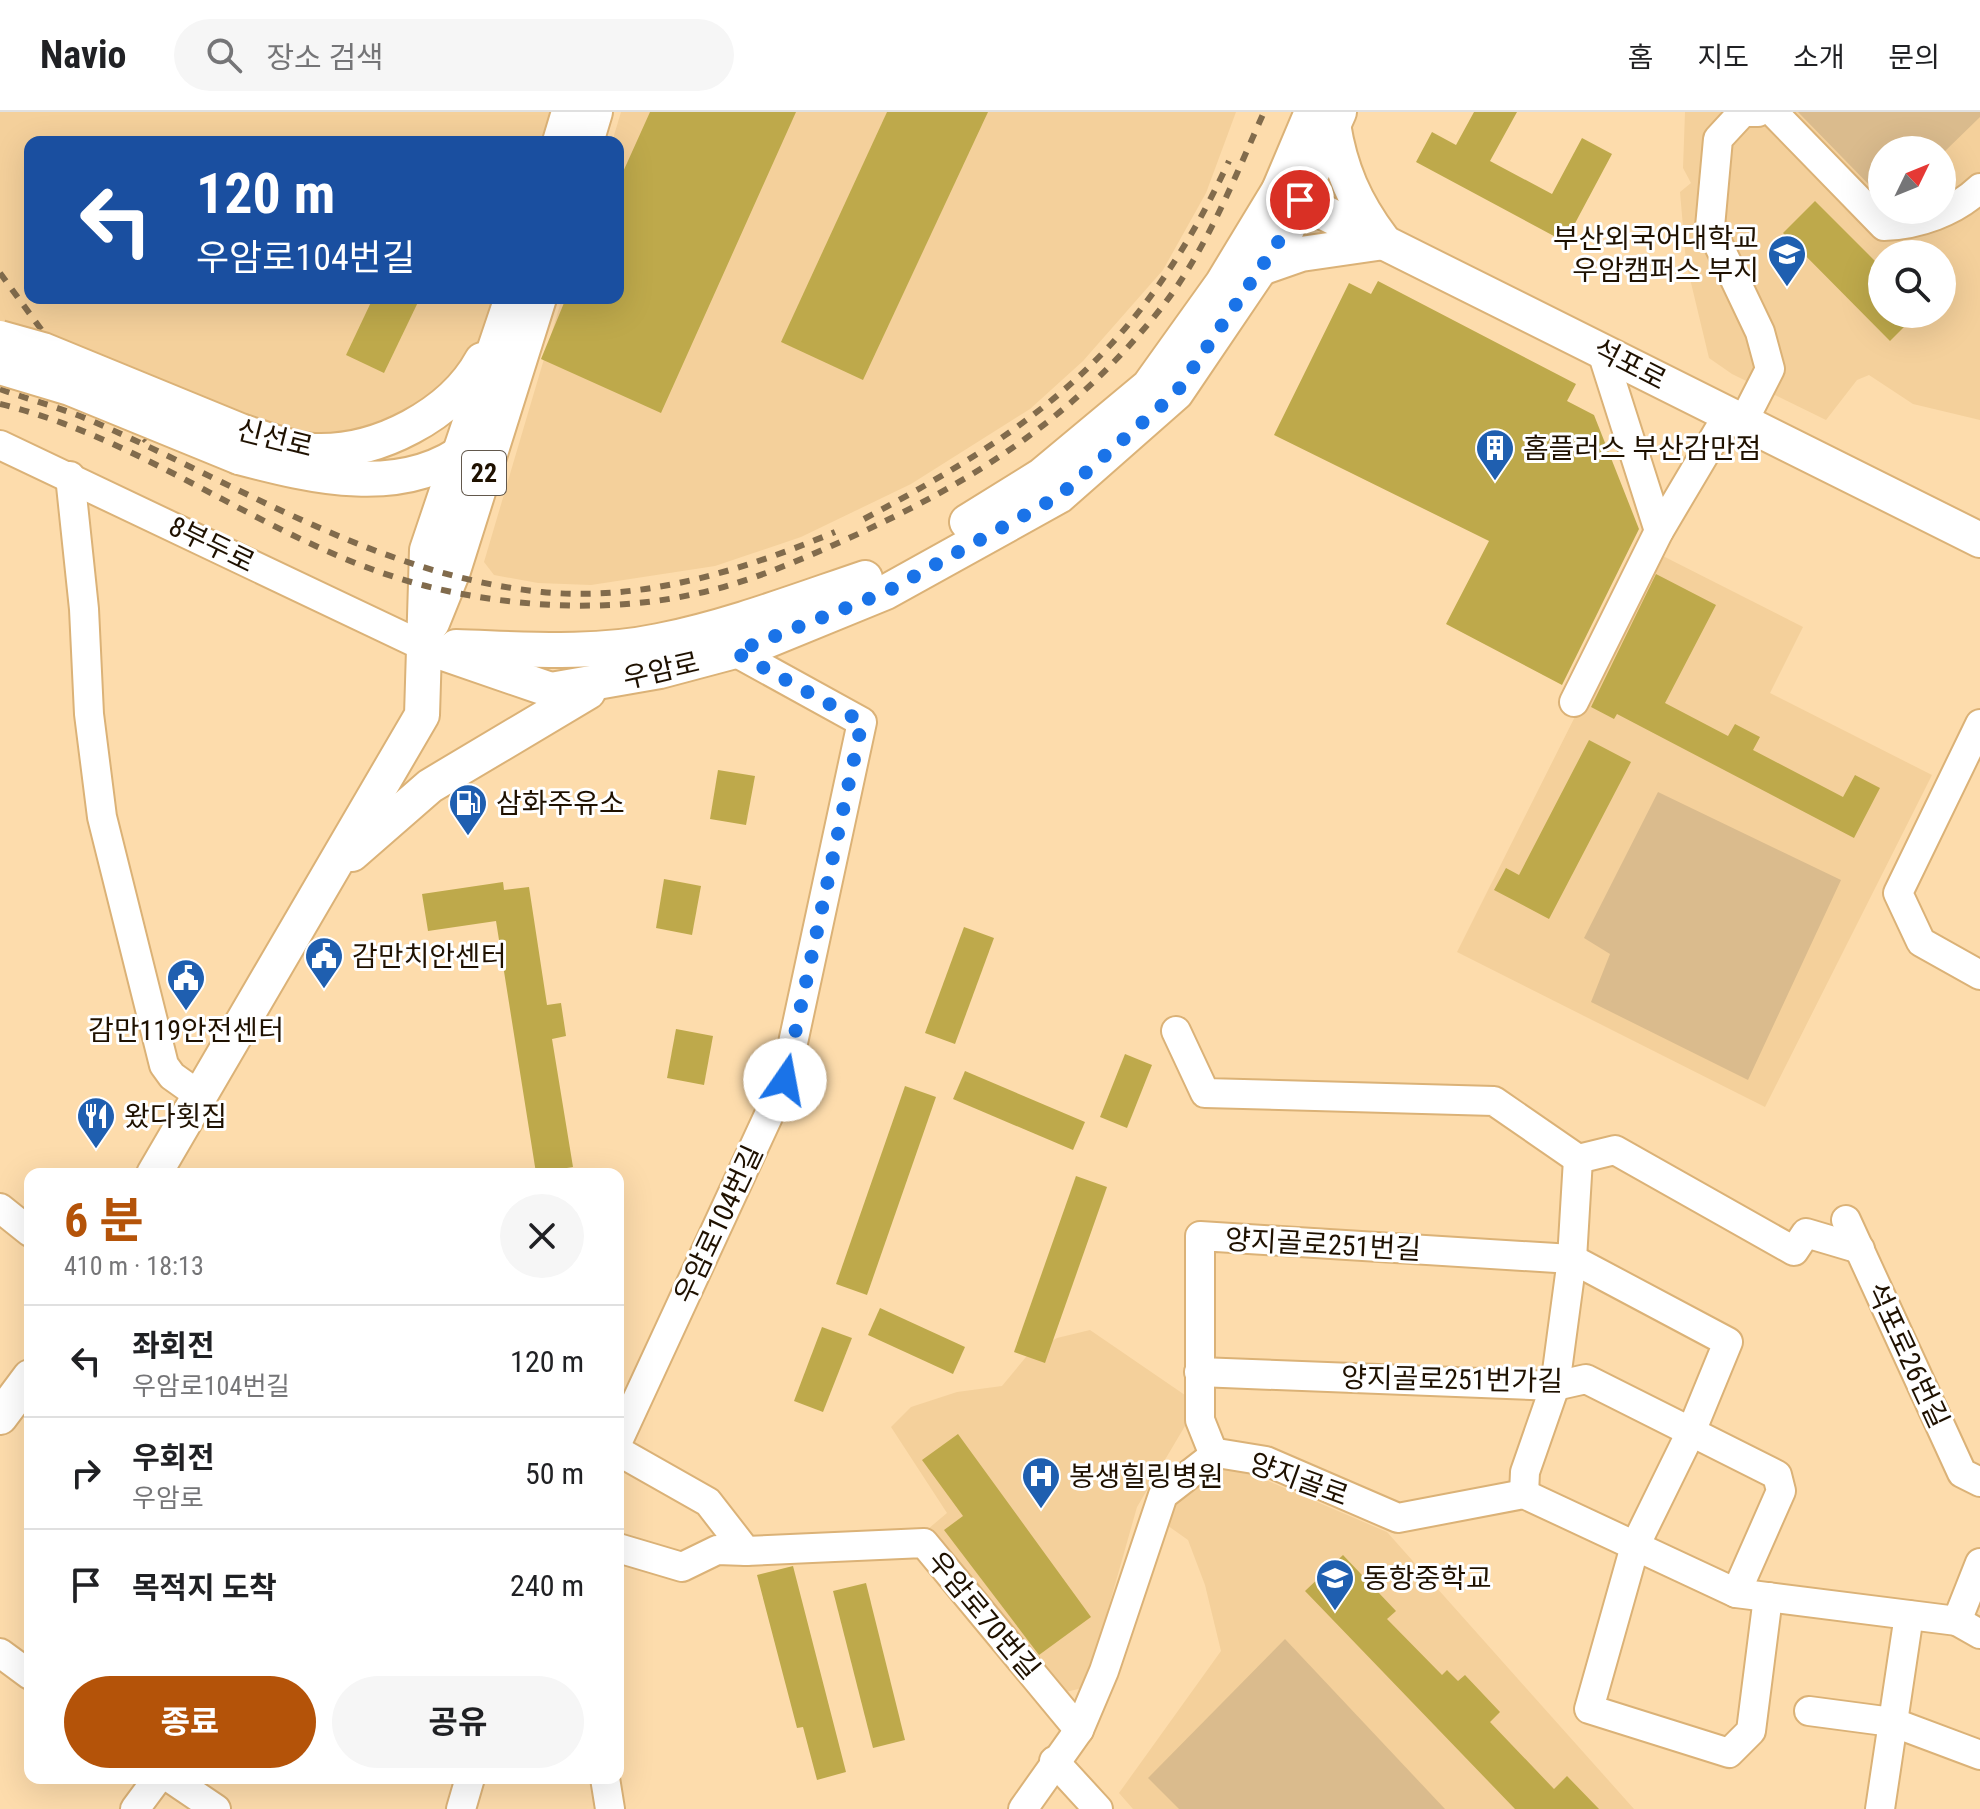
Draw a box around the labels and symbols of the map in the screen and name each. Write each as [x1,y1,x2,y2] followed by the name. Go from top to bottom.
[1868,136,1956,224] north arrow
[1266,166,1334,234] pin
[1553,222,1759,287] place label: 부산외국어대학교 우암캠퍼스 부지
[1766,233,1808,288] school or university icon: 부산외국어대학교 우암캠퍼스 부지
[1588,332,1672,397] street label: 석포로
[233,413,316,464] street label: 신선로
[1474,427,1516,482] building icon: 홈플러스 부산감만점
[1523,432,1761,465] place label: 홈플러스 부산감만점
[462,451,506,495] road number: 22
[164,510,260,579] street label: 8부두로
[620,646,702,695] street label: 우암로
[447,782,489,837] fuel station icon: 삼화주유소
[496,787,625,820] place label: 삼화주유소
[303,935,345,990] public building icon: 감만치안센터
[352,940,507,973] place label: 감만치안센터
[165,957,207,1012] public building icon: 감만119안전센터
[88,1014,284,1047] place label: 감만119안전센터
[743,1038,827,1122] position arrow
[75,1095,117,1150] restaurant icon: 왔다횟집
[124,1100,227,1133] place label: 왔다횟집
[668,1140,769,1308] street label: 우암로104번길
[1224,1223,1422,1266] street label: 양지골로251번길
[1860,1277,1956,1433] street label: 석포로26번길
[1341,1361,1563,1398] street label: 양지골로251번가길
[1245,1446,1353,1513] street label: 양지골로
[1020,1455,1062,1510] hospital icon: 봉생힐링병원
[1069,1460,1224,1493] place label: 봉생힐링병원
[921,1545,1047,1686] street label: 우암로70번길
[1314,1557,1356,1612] school or university icon: 동항중학교
[1363,1562,1492,1595] place label: 동항중학교

